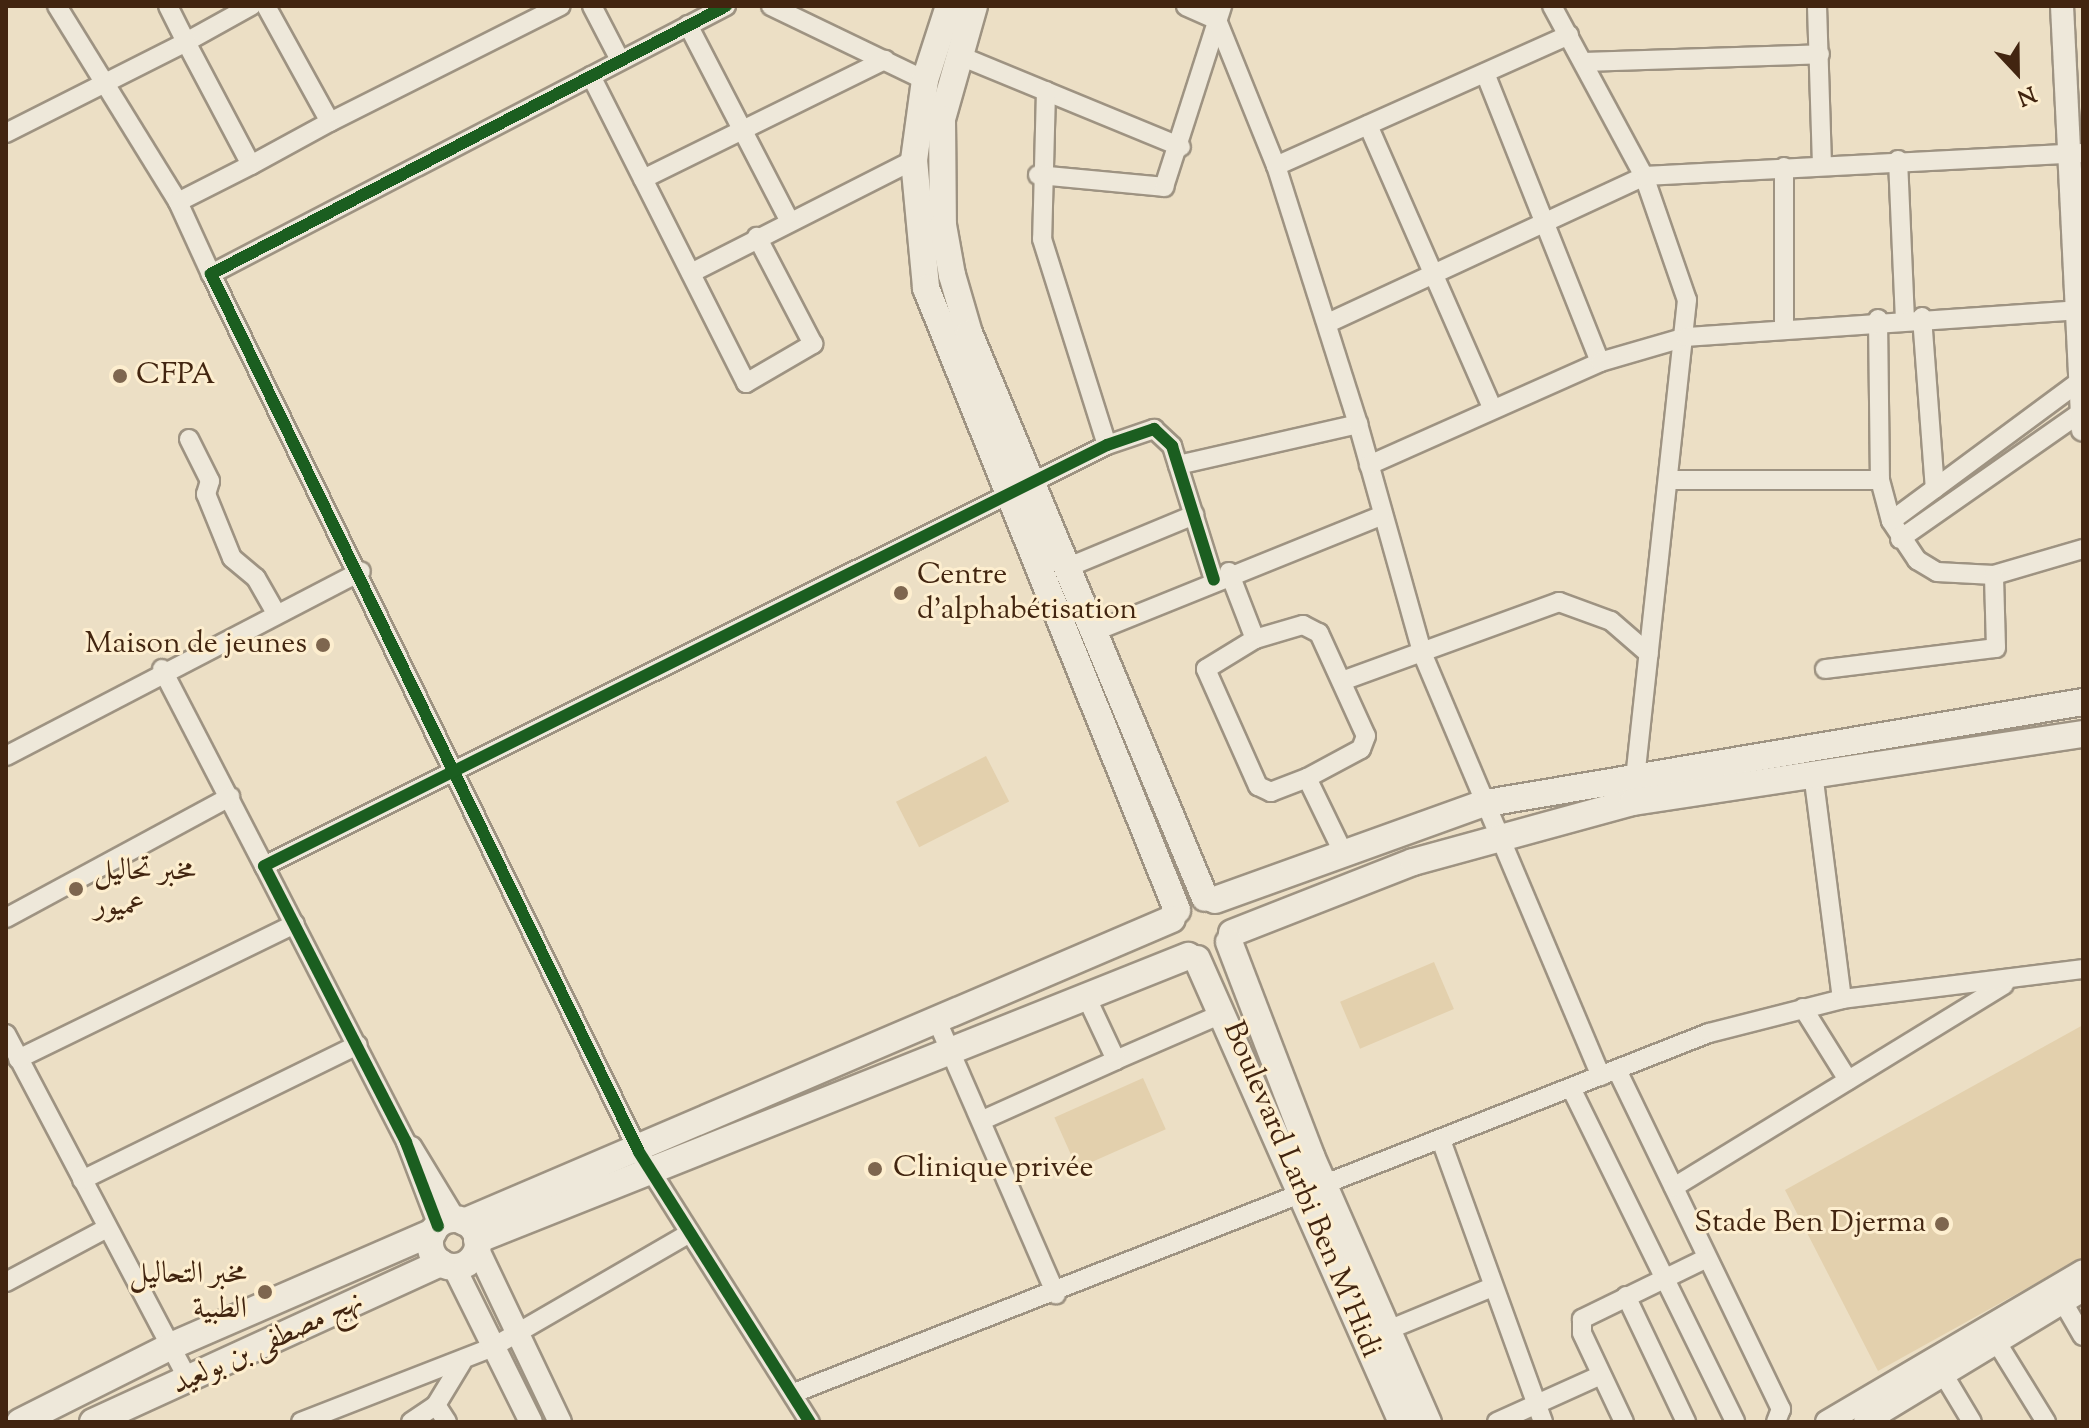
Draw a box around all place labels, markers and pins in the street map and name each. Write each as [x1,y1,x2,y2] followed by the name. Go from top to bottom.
[136,358,215,394] place label: CFPA
[111,367,129,385] marker: CFPA
[917,558,1137,628] place label: Centre d'alphabétisation
[892,584,910,602] marker: Centre d'alphabétisation
[85,627,307,663] place label: Maison de jeunes
[314,636,332,654] marker: Maison de jeunes
[94,854,196,924] place label: مخبر تحاليل عميور
[65,878,87,900] marker: مخبر تحاليل عميور
[893,1151,1093,1187] place label: Clinique privée
[864,1158,886,1180] marker: Clinique privée
[1694,1206,1926,1242] place label: Stade Ben Djerma
[1933,1215,1951,1233] marker: Stade Ben Djerma
[129,1257,247,1328] place label: مخبر التحاليل الطبية
[254,1281,276,1303] marker: مخبر التحاليل الطبية

